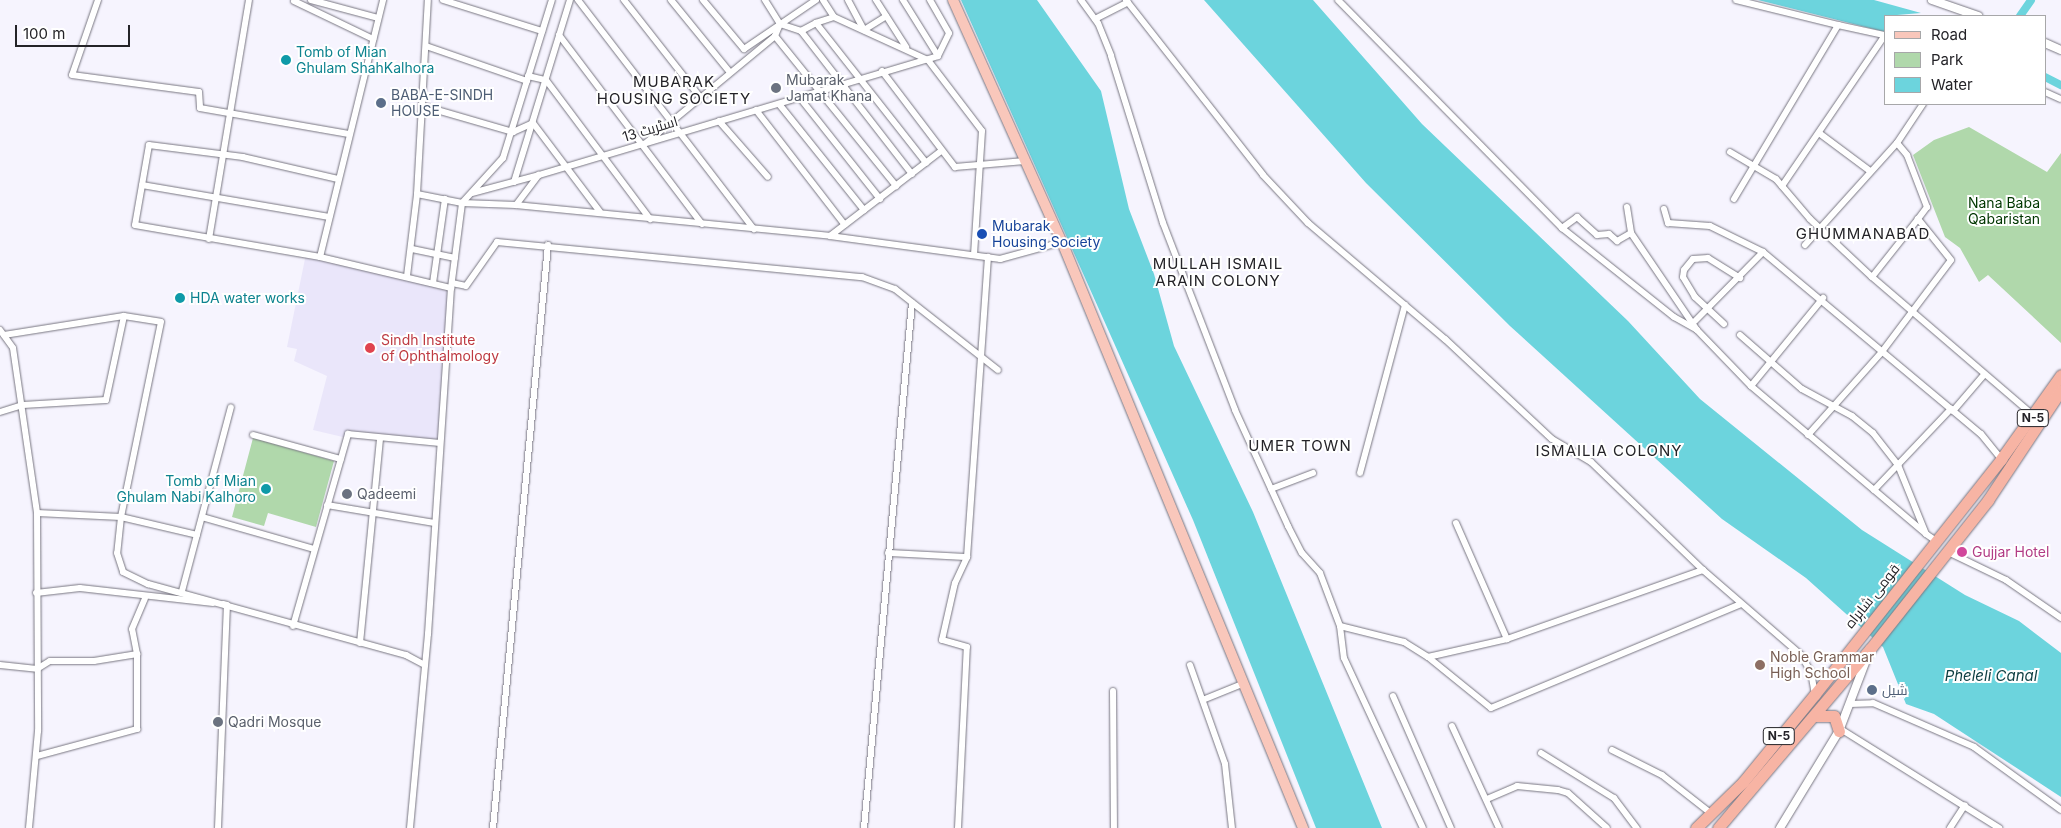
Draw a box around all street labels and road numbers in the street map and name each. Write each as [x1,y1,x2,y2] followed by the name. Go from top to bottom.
[620,113,680,145] street label: اسٹریٹ 13
[2017,408,2049,428] road number: N-5
[1841,561,1903,631] street label: قومی شاہراہ
[1763,726,1795,746] road number: N-5

